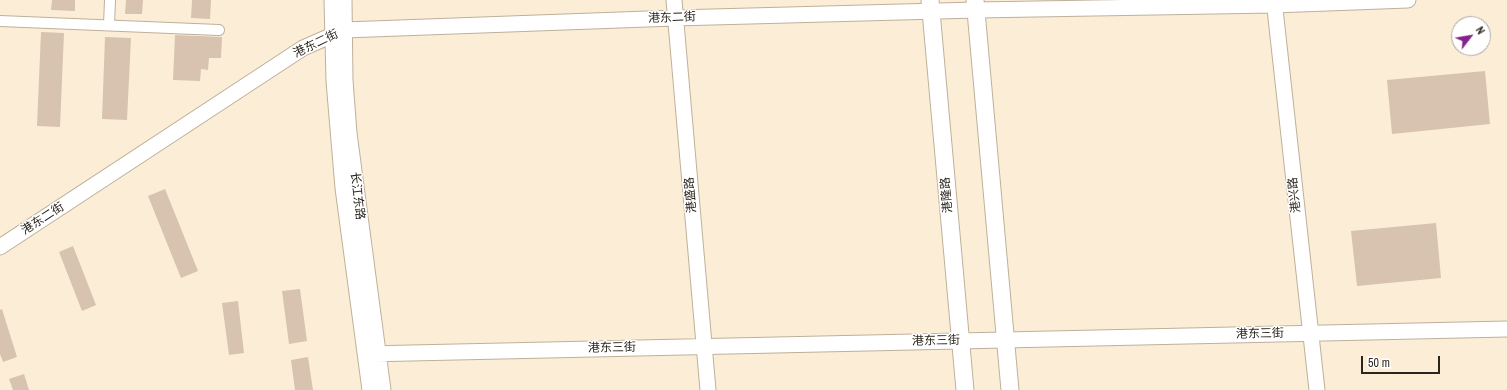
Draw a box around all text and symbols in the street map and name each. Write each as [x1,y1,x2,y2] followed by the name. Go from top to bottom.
[648,10,696,26] street label: 港东二街
[1451,16,1491,56] north arrow
[1473,24,1488,37] text: N
[291,27,341,61] street label: 港东二街
[347,171,367,221] street label: 长江东路
[682,176,700,214] street label: 港盛路
[938,176,956,214] street label: 港隆路
[1286,176,1304,214] street label: 港兴路
[19,200,67,238] street label: 港东二街
[1236,326,1284,342] street label: 港东三街
[912,333,960,349] street label: 港东三街
[588,340,636,356] street label: 港东三街
[1363,348,1442,374] scale bar
[1368,355,1390,371] text: 50 m

